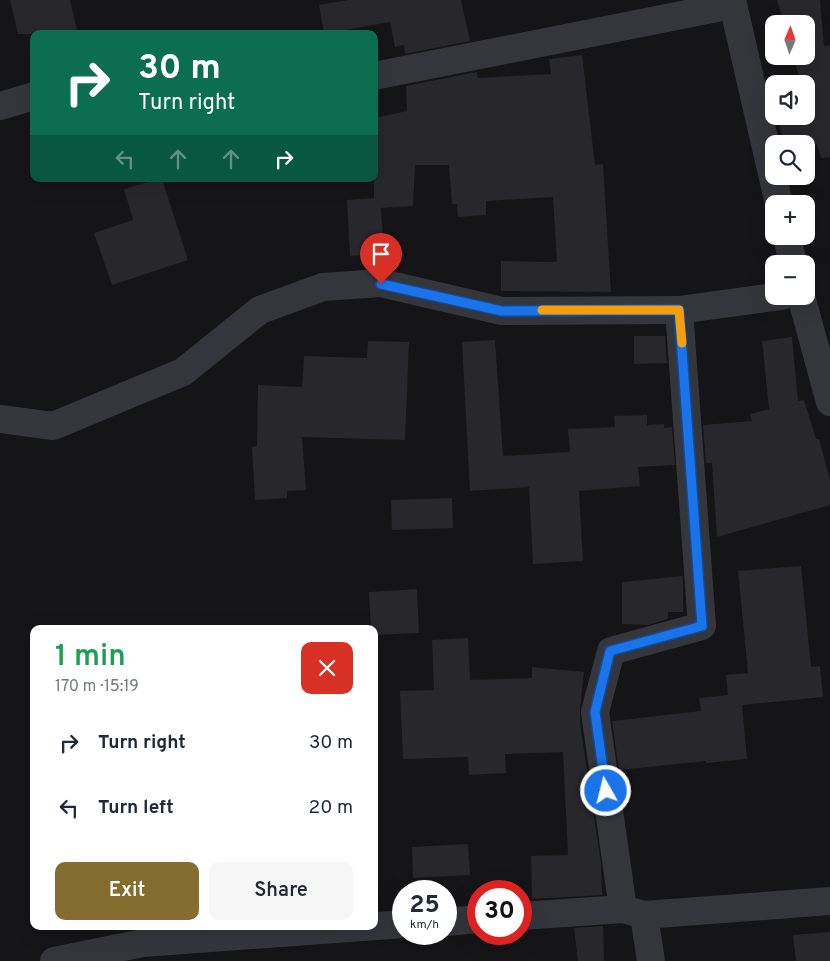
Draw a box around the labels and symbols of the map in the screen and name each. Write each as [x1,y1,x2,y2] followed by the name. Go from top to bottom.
[765,15,815,65] north arrow
[360,233,402,284] pin
[579,764,631,816] position arrow
[467,880,532,945] speed limit sign: 30

